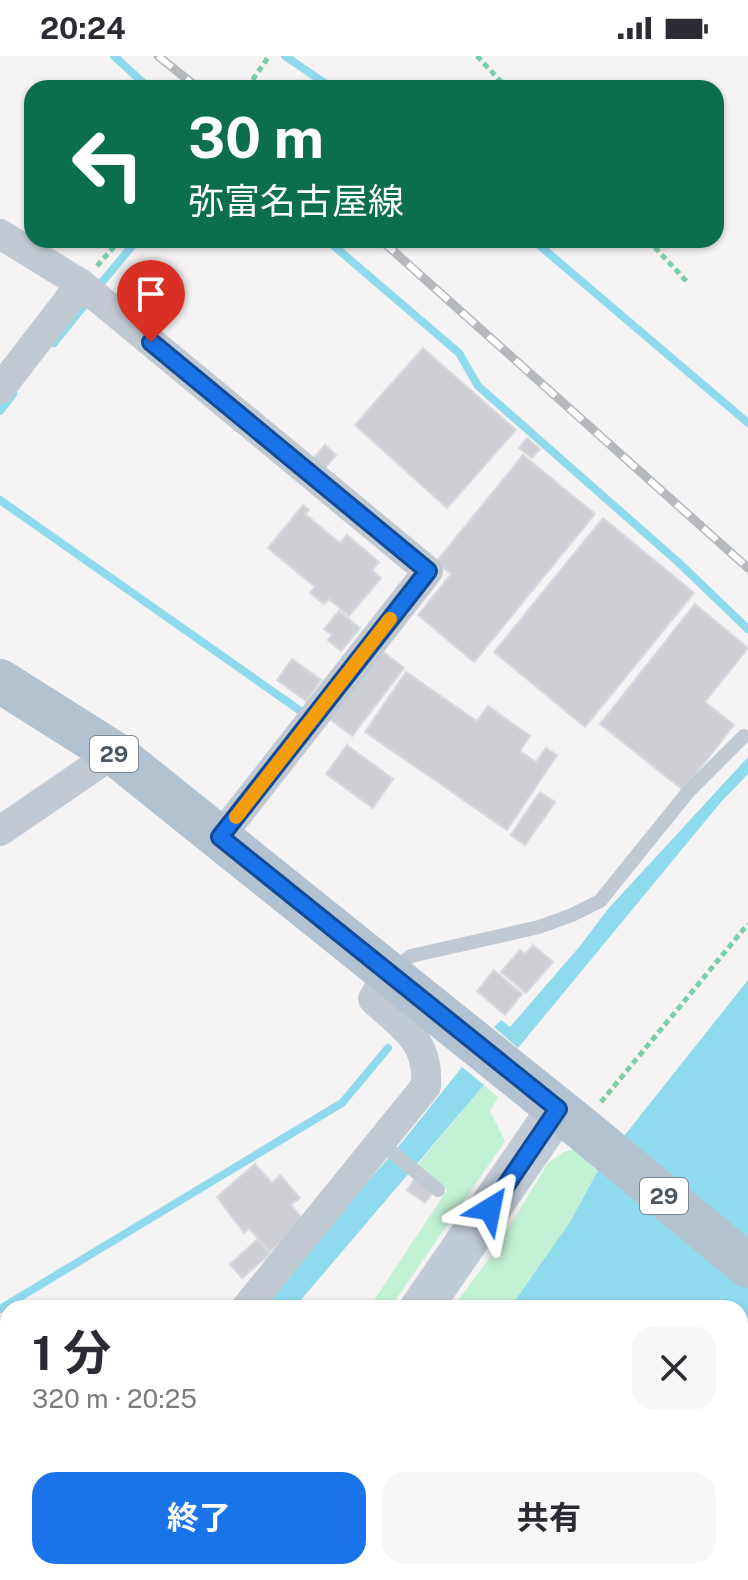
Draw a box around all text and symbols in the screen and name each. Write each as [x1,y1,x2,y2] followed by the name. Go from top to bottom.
[40,10,126,46] text: 20:24
[188,105,324,171] text: 30 m
[56,112,160,216] icon: left
[188,180,404,222] text: 弥富名古屋線
[117,260,185,342] pin
[129,272,173,316] icon: arrive
[90,736,138,772] road number: 29
[448,1167,532,1251] position arrow
[640,1178,688,1214] road number: 29
[32,1324,111,1381] text: 1 分
[632,1326,716,1410] button: close
[32,1383,197,1414] text: 320 m · 20:25
[32,1472,366,1564] button: 終了
[382,1472,716,1564] button: 共有

